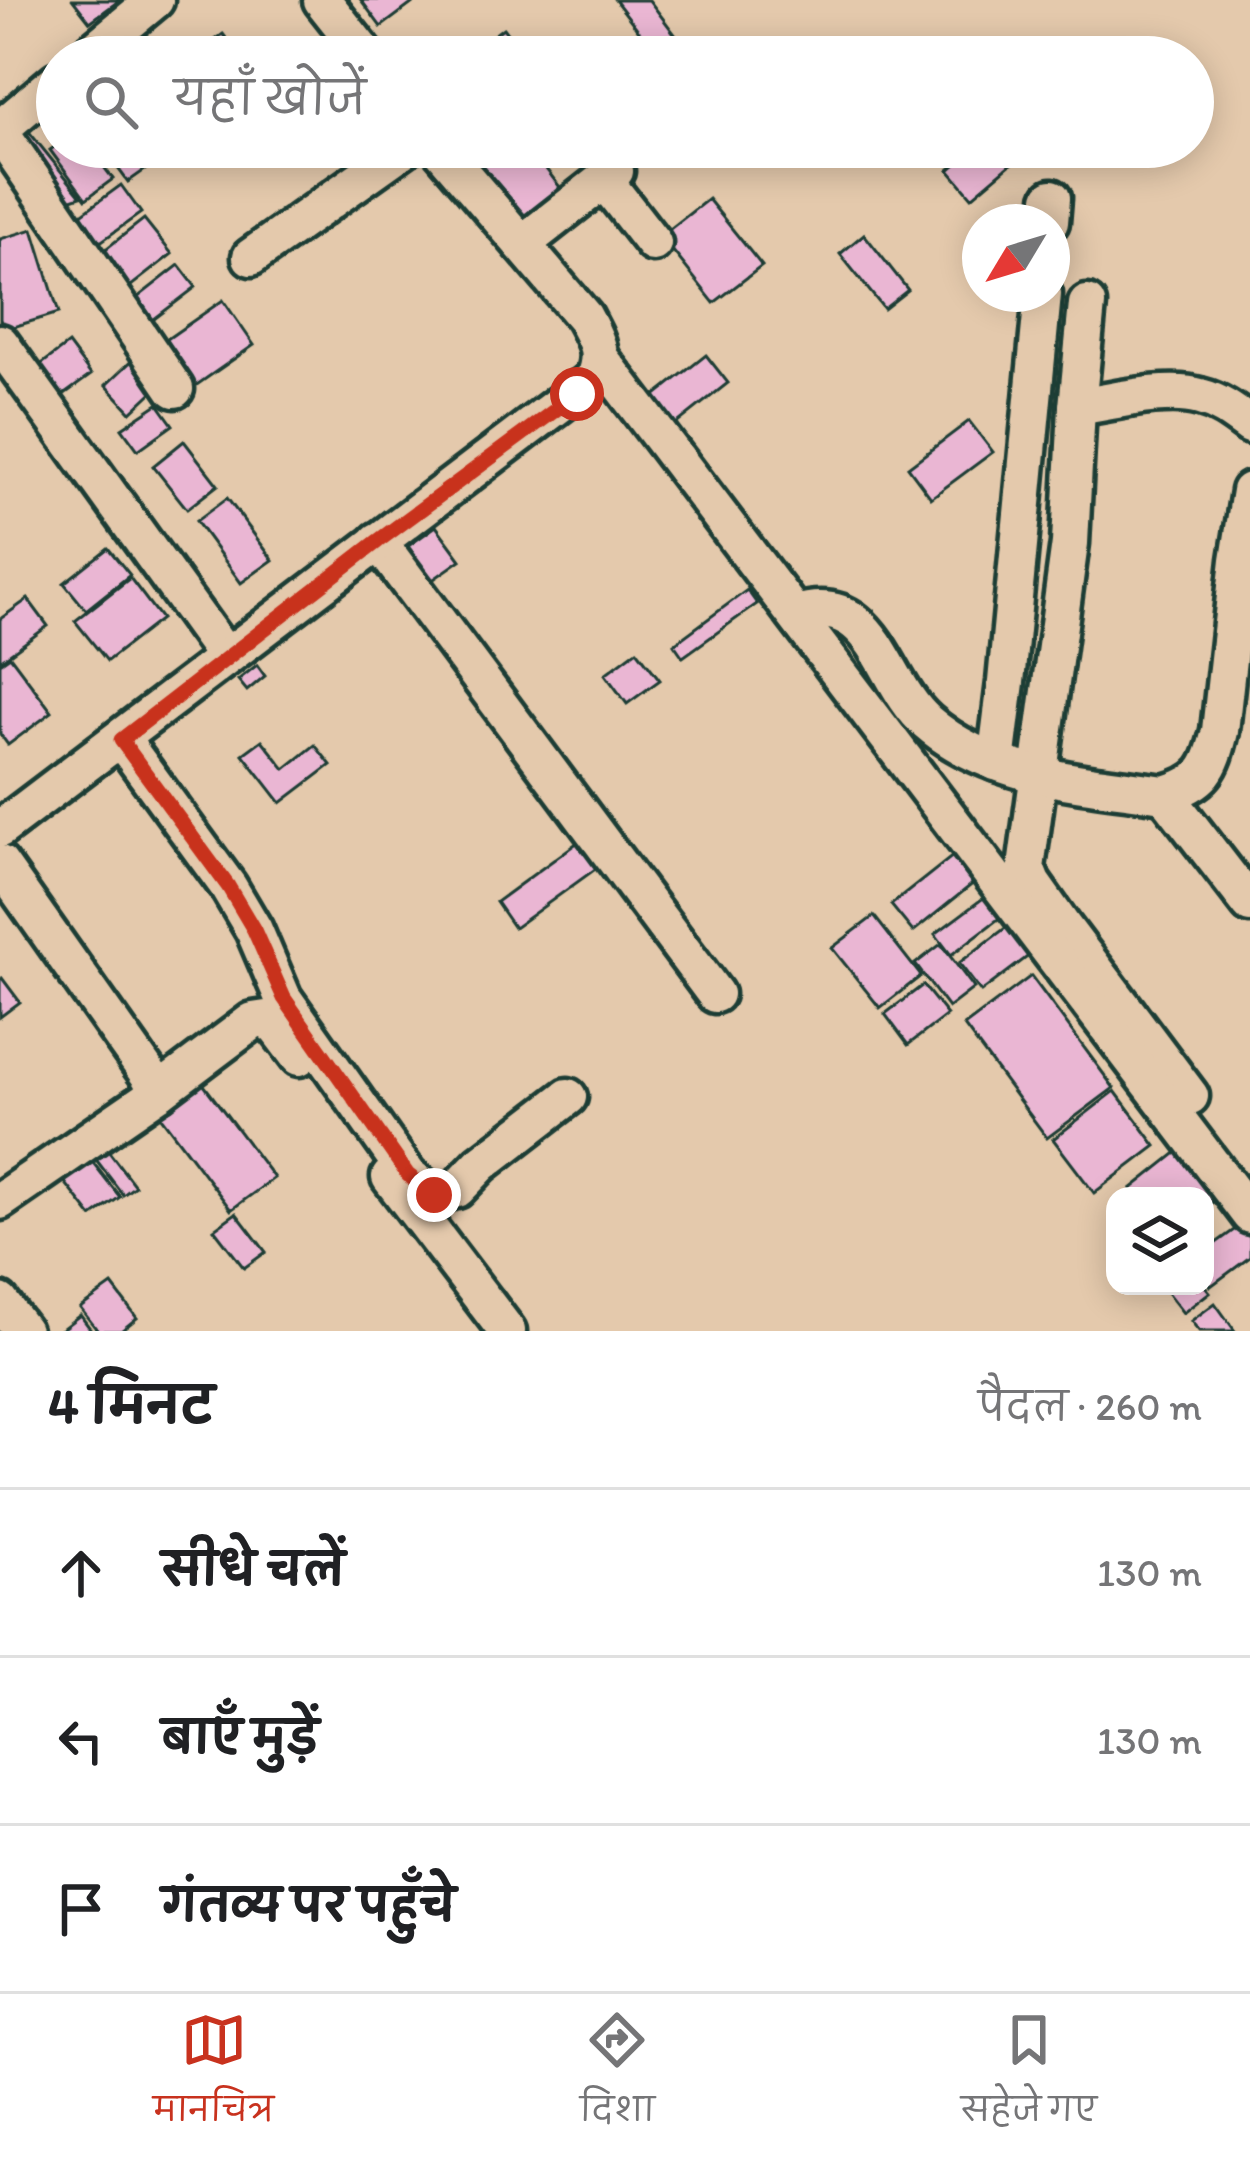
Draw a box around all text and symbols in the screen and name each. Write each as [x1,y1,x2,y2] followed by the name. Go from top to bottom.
[36,36,1214,168] search box
[78,69,144,135] icon: search
[174,71,366,125] text: यहाँ खोजें
[962,204,1070,312] north arrow
[550,367,604,421] route start
[407,1168,461,1222] route end
[1106,1187,1214,1295] map controls
[1106,1187,1214,1295] button: layers
[48,1375,214,1436] text: 4 मिनट
[978,1383,1202,1430] text: पैदल · 260 m
[48,1540,114,1606] icon: ahead
[162,1542,345,1596] text: सीधे चलें
[1097,1549,1202,1596] text: 130 m
[48,1708,114,1774] icon: left
[162,1710,319,1764] text: बाएँ मुड़ें
[1097,1717,1202,1764] text: 130 m
[48,1876,114,1942] icon: arrive
[162,1878,456,1932] text: गंतव्य पर पहुँचे
[153,2007,274,2146] tab: मानचित्र
[580,2007,655,2146] tab: दिशा
[961,2007,1097,2146] tab: सहेजे गए

